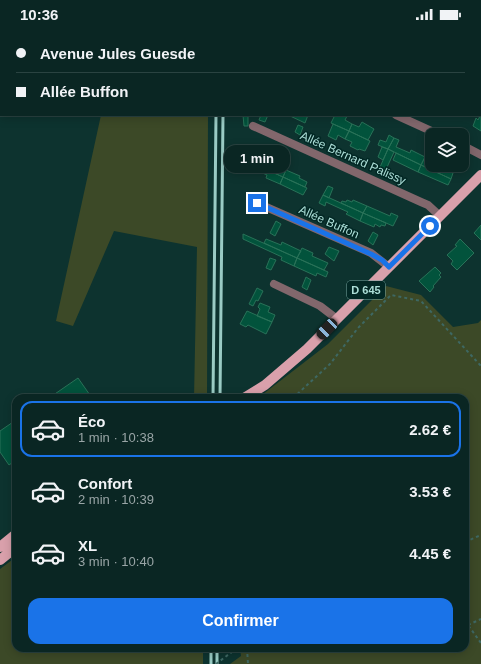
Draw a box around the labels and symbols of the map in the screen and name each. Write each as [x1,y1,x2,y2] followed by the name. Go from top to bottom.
[298,128,408,188] street label: Allée Bernard Palissy
[224,145,290,173] callout: 1 min
[248,194,266,212] route end
[297,202,361,242] street label: Allée Buffon
[421,217,439,235] route start
[347,281,385,299] road number: D 645
[314,316,340,342] car

